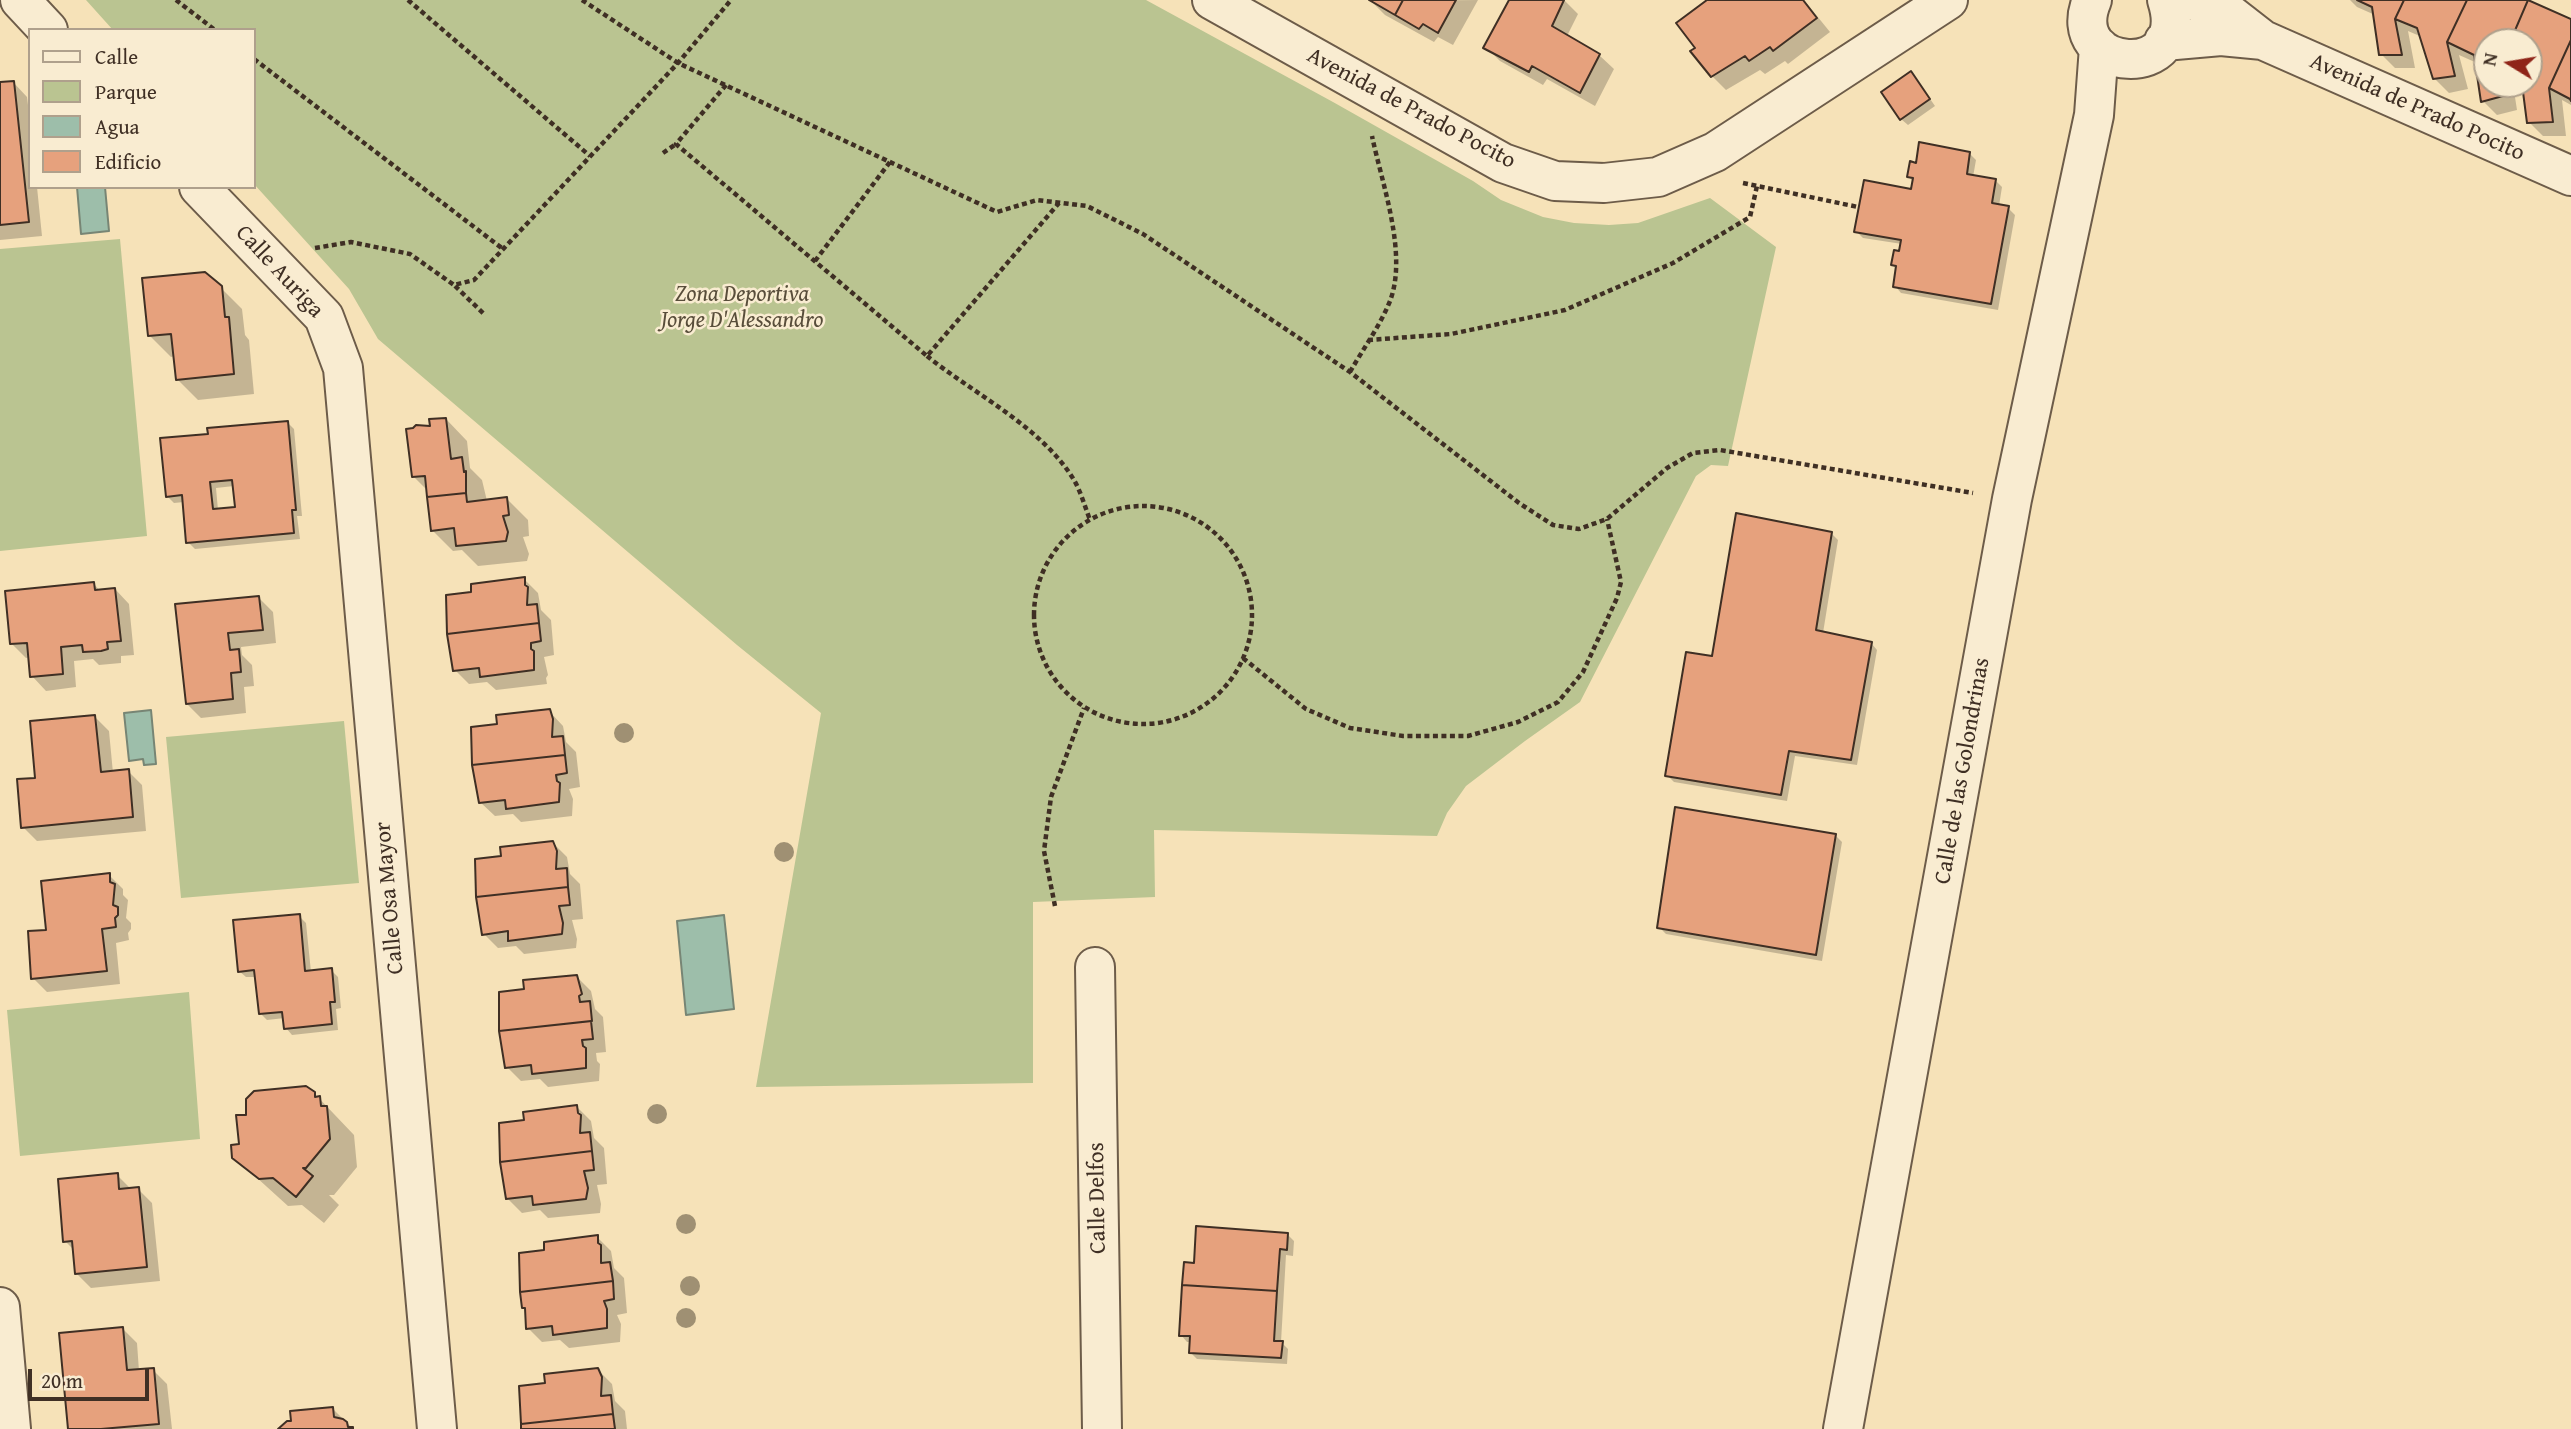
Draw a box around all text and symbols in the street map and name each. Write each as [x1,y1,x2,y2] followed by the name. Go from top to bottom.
[28,28,256,189] legend
[2473,28,2543,98] north arrow
[95,41,138,72] text: Calle
[1302,42,1520,176] street label: Avenida de Prado Pocito
[2305,48,2529,168] street label: Avenida de Prado Pocito
[2474,50,2504,68] text: N
[95,76,157,107] text: Parque
[95,111,139,142] text: Agua
[95,146,161,177] text: Edificio
[229,220,329,324] street label: Calle Auriga
[661,281,823,335] park label: Zona Deportiva Jorge D'Alessandro
[1929,656,1997,886] street label: Calle de las Golondrinas
[370,821,410,975] street label: Calle Osa Mayor
[1083,1142,1113,1254] street label: Calle Delfos
[32,1356,152,1400] scale bar
[41,1365,83,1396] text: 20 m

